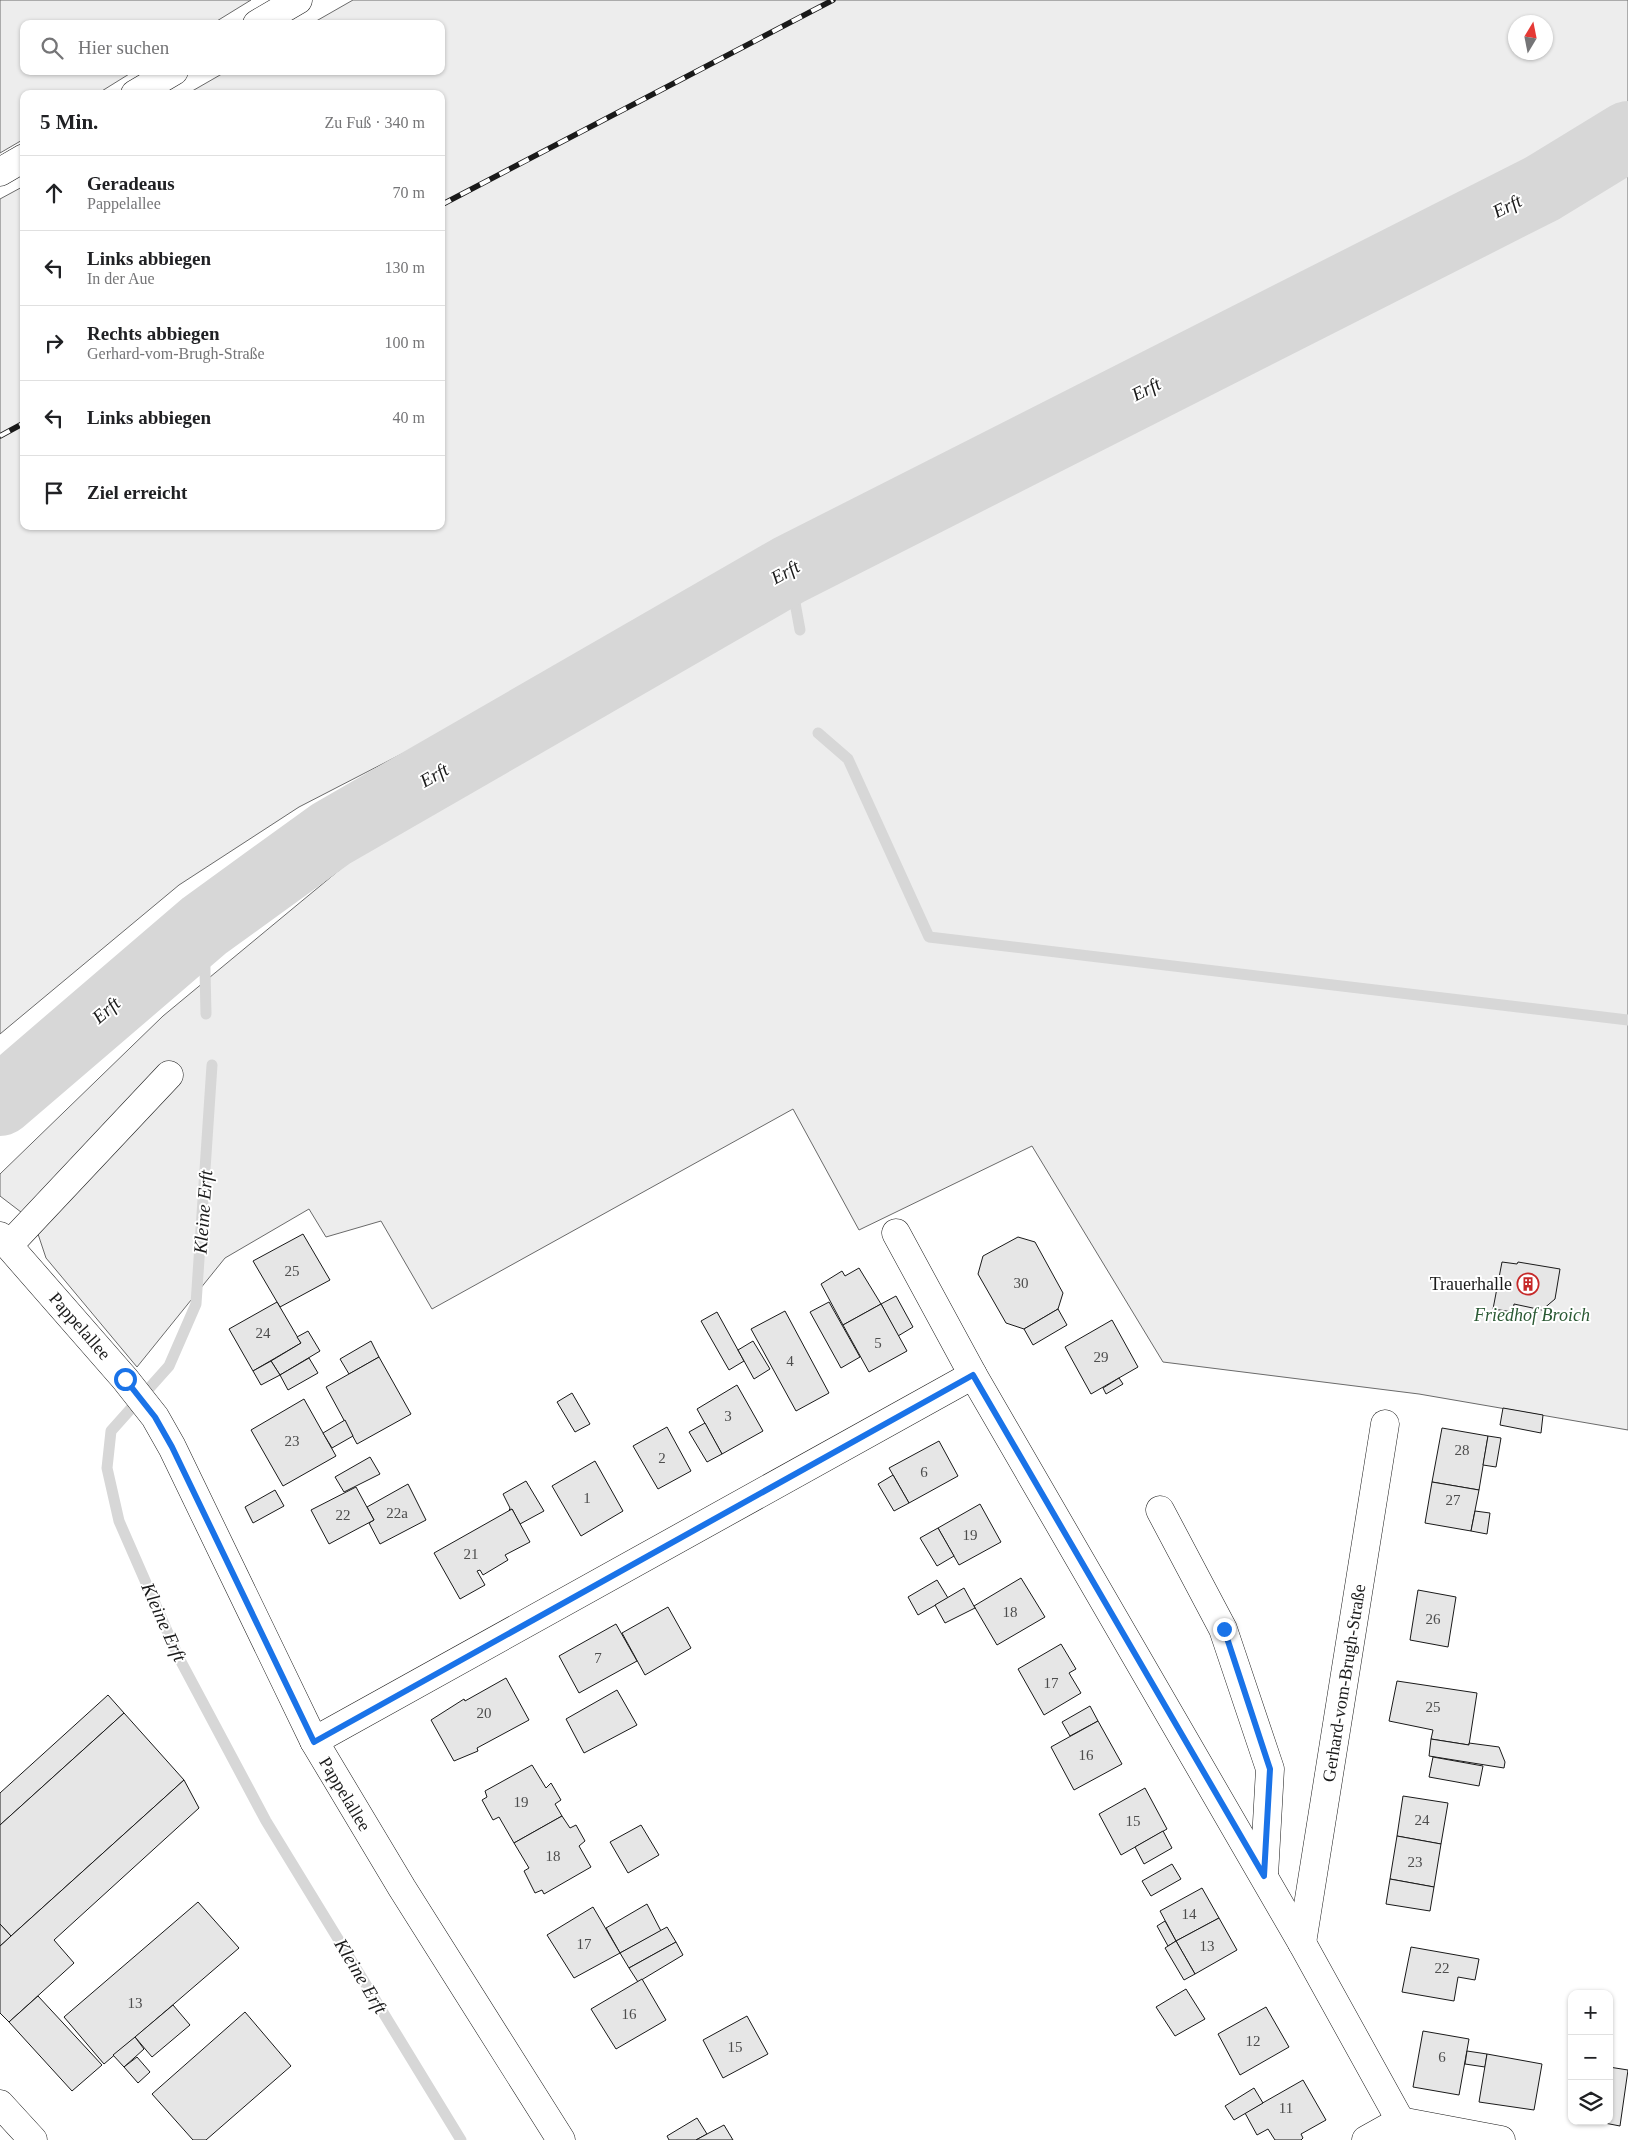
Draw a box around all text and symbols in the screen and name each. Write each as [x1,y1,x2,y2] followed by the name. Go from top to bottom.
[1508,15,1553,60] north arrow
[20,20,445,75] search box
[38,34,66,62] icon: search
[78,37,169,58] text: Hier suchen
[40,110,98,134] text: 5 Min.
[325,114,425,131] text: Zu Fuß · 340 m
[87,173,175,194] text: Geradeaus
[40,179,68,207] icon: ahead
[393,184,425,201] text: 70 m
[1488,190,1526,223] water label: Erft
[87,195,161,212] text: Pappelallee
[87,248,211,269] text: Links abbiegen
[40,254,68,282] icon: left
[385,259,425,276] text: 130 m
[87,270,155,287] text: In der Aue
[87,323,219,344] text: Rechts abbiegen
[40,329,68,357] icon: right
[385,334,425,351] text: 100 m
[87,345,265,362] text: Gerhard-vom-Brugh-Straße
[1127,373,1165,406] water label: Erft
[40,404,68,432] icon: left
[87,407,211,428] text: Links abbiegen
[393,409,425,426] text: 40 m
[40,479,68,507] icon: arrive
[87,482,187,503] text: Ziel erreicht
[766,555,804,589] water label: Erft
[415,758,453,792] water label: Erft
[87,992,125,1028] water label: Erft
[190,1169,216,1256] water label: Kleine Erft
[285,1263,300,1279] house number: 25
[1516,1272,1540,1296] building icon: Trauerhalle
[1430,1274,1512,1294] place label: Trauerhalle
[1014,1275,1029,1291] house number: 30
[45,1288,115,1364] street label: Pappelallee
[1473,1305,1590,1325] park label: Friedhof Broich
[256,1325,271,1341] house number: 24
[874,1335,882,1351] house number: 5
[1094,1349,1109,1365] house number: 29
[786,1353,794,1369] house number: 4
[114,1368,137,1391] route start
[724,1408,732,1424] house number: 3
[285,1433,300,1449] house number: 23
[1455,1442,1470,1458] house number: 28
[658,1450,666,1466] house number: 2
[920,1464,928,1480] house number: 6
[583,1490,591,1506] house number: 1
[1446,1492,1461,1508] house number: 27
[386,1505,408,1521] house number: 22a
[336,1507,351,1523] house number: 22
[963,1527,978,1543] house number: 19
[464,1546,479,1562] house number: 21
[137,1578,191,1665] water label: Kleine Erft
[1318,1583,1370,1783] street label: Gerhard-vom-Brugh-Straße
[1003,1604,1018,1620] house number: 18
[1426,1611,1441,1627] house number: 26
[1213,1618,1236,1641] route end
[594,1650,602,1666] house number: 7
[1044,1675,1059,1691] house number: 17
[1426,1699,1441,1715] house number: 25
[477,1705,492,1721] house number: 20
[1079,1747,1094,1763] house number: 16
[315,1753,375,1835] street label: Pappelallee
[514,1794,529,1810] house number: 19
[1415,1812,1430,1828] house number: 24
[1126,1813,1141,1829] house number: 15
[546,1848,561,1864] house number: 18
[1408,1854,1423,1870] house number: 23
[1182,1906,1197,1922] house number: 14
[330,1934,392,2018] water label: Kleine Erft
[577,1936,592,1952] house number: 17
[1200,1938,1215,1954] house number: 13
[1435,1960,1450,1976] house number: 22
[1568,1990,1613,2125] map controls
[1568,1990,1613,2035] button: +
[128,1995,143,2011] house number: 13
[622,2006,637,2022] house number: 16
[1246,2033,1261,2049] house number: 12
[1568,2035,1613,2080] button: −
[728,2039,743,2055] house number: 15
[1438,2049,1446,2065] house number: 6
[1568,2080,1613,2125] button: layers
[1279,2100,1293,2116] house number: 11

